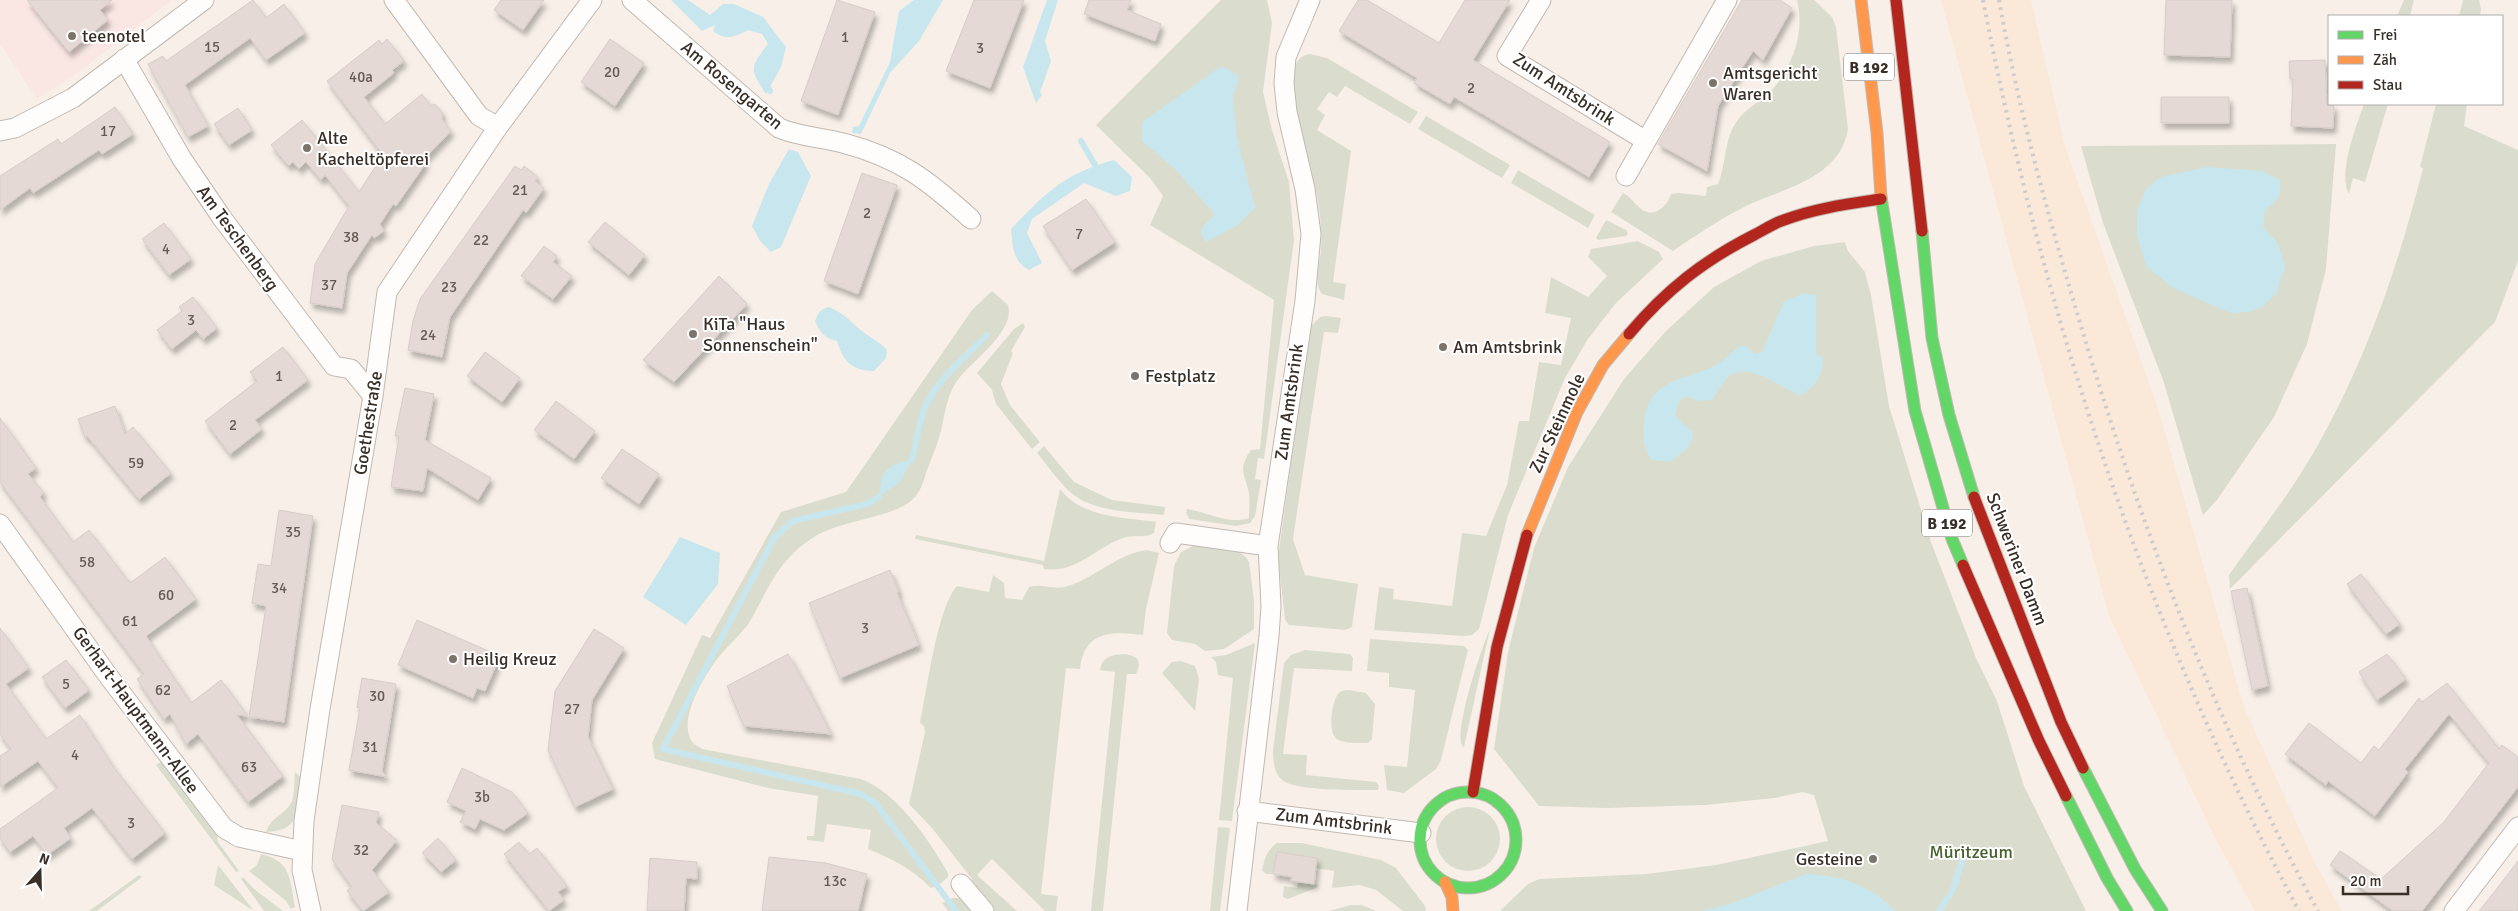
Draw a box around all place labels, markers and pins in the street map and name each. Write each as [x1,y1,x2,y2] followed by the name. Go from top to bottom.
[82,25,146,47] place label: teenotel
[66,30,78,42] marker: teenotel
[1723,62,1817,105] place label: Amtsgericht Waren
[1707,77,1719,89] marker: Amtsgericht Waren
[317,127,429,170] place label: Alte Kacheltöpferei
[301,142,313,154] marker: Alte Kacheltöpferei
[703,313,818,356] place label: KiTa "Haus Sonnenschein"
[687,328,699,340] marker: KiTa "Haus Sonnenschein"
[1453,336,1562,358] place label: Am Amtsbrink
[1437,341,1449,353] marker: Am Amtsbrink
[1145,365,1215,387] place label: Festplatz
[1129,370,1141,382] marker: Festplatz
[463,648,556,670] place label: Heilig Kreuz
[447,653,459,665] marker: Heilig Kreuz
[1796,848,1863,870] place label: Gesteine
[1867,853,1879,865] marker: Gesteine

